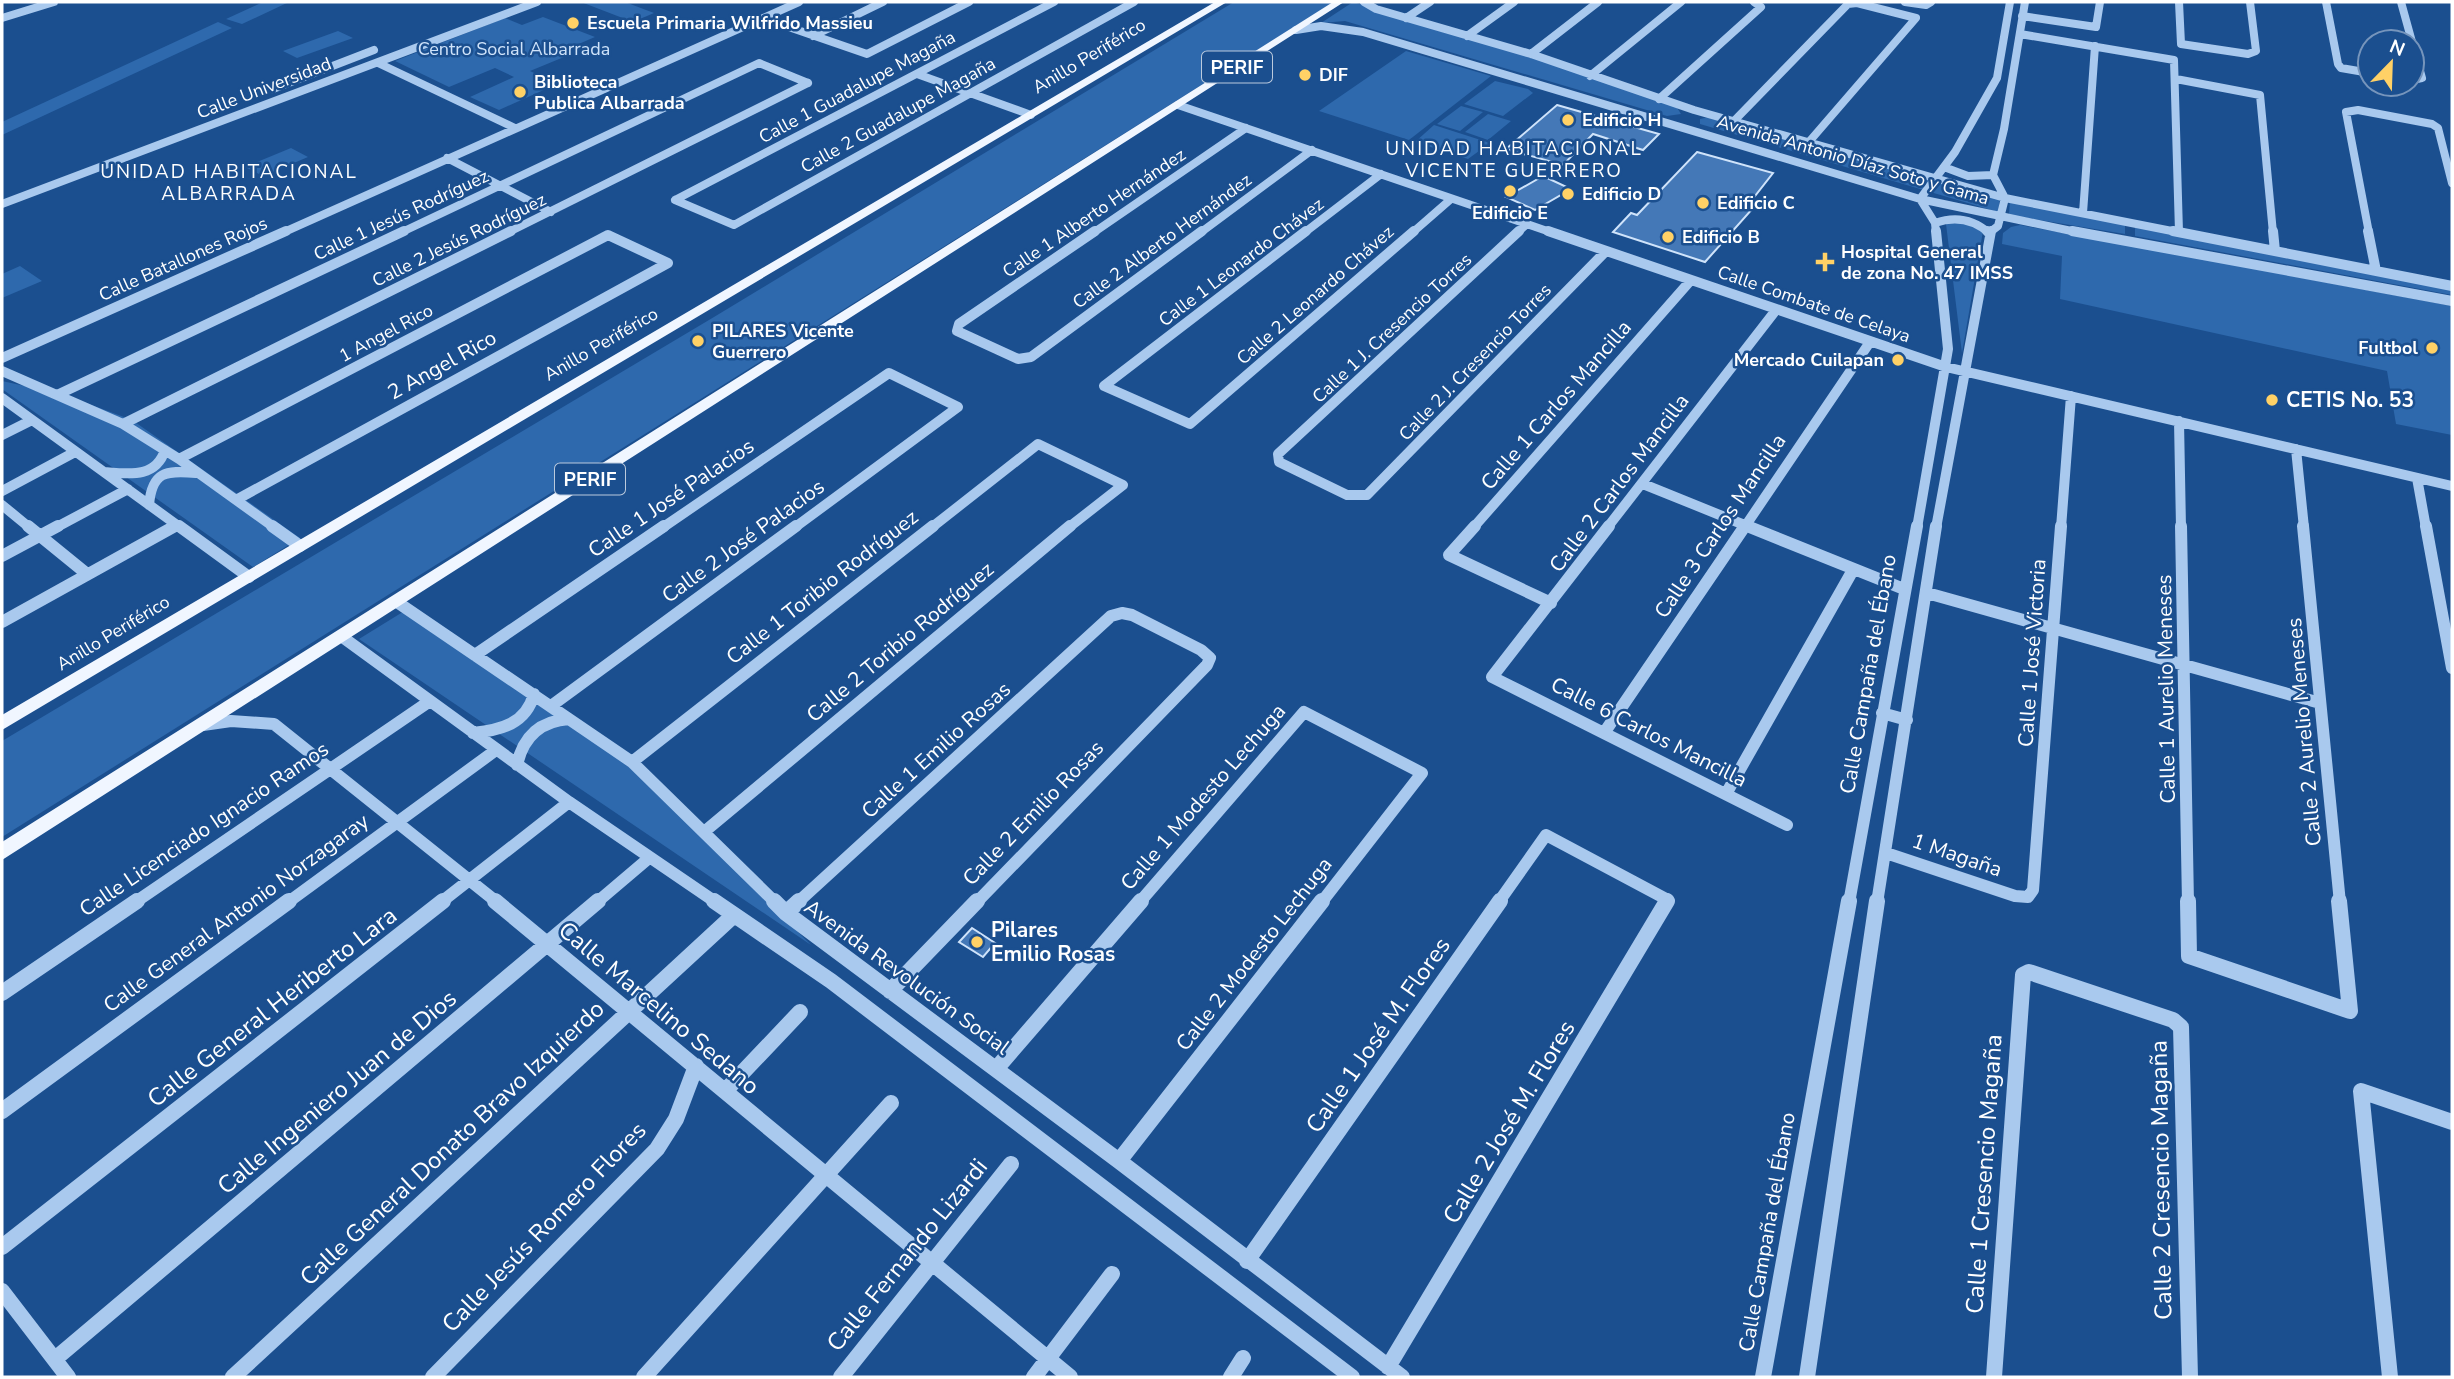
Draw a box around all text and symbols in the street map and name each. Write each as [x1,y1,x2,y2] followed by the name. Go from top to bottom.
[587,11,873,35] place label: Escuela Primaria Wilfrido Massieu
[1028,13,1150,99] street label: Anillo Periférico
[565,15,581,31] marker: Escuela Primaria Wilfrido Massieu
[755,25,959,149] street label: Calle 1 Guadalupe Magaña
[2356,28,2426,98] north arrow
[2386,34,2409,63] text: N
[418,37,610,61] park label: Centro Social Albarrada
[193,51,335,125] street label: Calle Universidad
[796,51,1000,179] street label: Calle 2 Guadalupe Magaña
[1202,52,1272,82] road number: PERIF
[1319,63,1348,87] place label: DIF
[1297,67,1313,83] marker: DIF
[534,70,685,115] place label: Biblioteca Publica Albarrada
[512,84,528,100] marker: Biblioteca Publica Albarrada
[1582,108,1661,132] place label: Edificio H
[1714,110,1992,210] street label: Avenida Antonio Díaz Soto y Gama
[1560,112,1576,128] marker: Edificio H
[1385,136,1643,184] district label: UNIDAD HABITACIONAL VICENTE GUERRERO
[998,143,1190,283] street label: Calle 1 Alberto Hernández
[100,159,358,207] district label: UNIDAD HABITACIONAL ALBARRADA
[310,164,492,266] street label: Calle 1 Jesús Rodríguez
[1068,168,1256,314] street label: Calle 2 Alberto Hernández
[1582,182,1661,206] place label: Edificio D
[1502,183,1518,199] marker: Edificio E
[1560,186,1576,202] marker: Edificio D
[368,187,550,293] street label: Calle 2 Jesús Rodríguez
[1717,191,1795,215] place label: Edificio C
[1154,192,1328,332] street label: Calle 1 Leonardo Chávez
[1695,195,1711,211] marker: Edificio C
[1472,201,1548,225] place label: Edificio E
[95,211,271,307] street label: Calle Batallones Rojos
[1231,220,1399,370] street label: Calle 2 Leonardo Chávez
[1682,225,1760,249] place label: Edificio B
[1660,229,1676,245] marker: Edificio B
[1841,240,2013,285] place label: Hospital General de zona No. 47 IMSS
[1307,248,1477,408] street label: Calle 1 J. Cresencio Torres
[1815,252,1835,272] marker: Hospital General de zona No. 47 IMSS
[1714,260,1914,348] street label: Calle Combate de Celaya
[1393,278,1557,446] street label: Calle 2 J. Cresencio Torres
[335,298,437,368] street label: 1 Angel Rico
[540,302,662,386] street label: Anillo Periférico
[1474,314,1638,496] street label: Calle 1 Carlos Mancilla
[712,319,854,364] place label: PILARES Vicente Guerrero
[383,324,501,406] street label: 2 Angel Rico
[690,333,706,349] marker: PILARES Vicente Guerrero
[2358,336,2418,360] place label: Fultbol
[2424,340,2440,356] marker: Fultbol
[1734,348,1884,372] place label: Mercado Cuilapan
[1890,352,1906,368] marker: Mercado Cuilapan
[2286,386,2414,414] place label: CETIS No. 53
[1543,388,1695,578] street label: Calle 2 Carlos Mancilla
[2264,392,2280,408] marker: CETIS No. 53
[1648,428,1792,624] street label: Calle 3 Carlos Mancilla
[583,432,759,564] street label: Calle 1 José Palacios
[555,464,625,494] road number: PERIF
[656,472,830,610] street label: Calle 2 José Palacios
[720,503,924,671] street label: Calle 1 Toribio Rodríguez
[1833,552,1903,796] street label: Calle Campaña del Ébano
[801,555,1000,729] street label: Calle 2 Toribio Rodríguez
[2011,558,2053,748] street label: Calle 1 José Victoria
[2150,574,2182,804] street label: Calle 1 Aurelio Meneses
[52,590,174,676] street label: Anillo Periférico
[2280,617,2328,847] street label: Calle 2 Aurelio Meneses
[1546,670,1752,794] street label: Calle 6 Carlos Mancilla
[855,675,1017,825] street label: Calle 1 Emilio Rosas
[1114,698,1292,896] street label: Calle 1 Modesto Lechuga
[956,734,1110,892] street label: Calle 2 Emilio Rosas
[74,735,334,923] street label: Calle Licenciado Ignacio Ramos
[98,807,375,1019] street label: Calle General Antonio Norzagaray
[1908,827,2006,883] street label: 1 Magaña
[1170,851,1338,1057] street label: Calle 2 Modesto Lechuga
[799,893,1016,1062] street label: Avenida Revolución Social
[141,899,403,1115] street label: Calle General Heriberto Lara
[551,914,767,1102] street label: Calle Marcelino Sedano
[991,916,1115,968] place label: Pilares Emilio Rosas
[1298,931,1458,1139] street label: Calle 1 José M. Flores
[969,934,985,950] marker: Pilares Emilio Rosas
[211,982,463,1202] street label: Calle Ingeniero Juan de Dios
[293,993,611,1293] street label: Calle General Donato Bravo Izquierdo
[1436,1014,1582,1230] street label: Calle 2 José M. Flores
[1958,1033,2010,1315] street label: Calle 1 Cresencio Magaña
[2143,1040,2179,1320] street label: Calle 2 Cresencio Magaña
[1732,1110,1802,1354] street label: Calle Campaña del Ébano
[435,1115,653,1339] street label: Calle Jesús Romero Flores
[819,1152,995,1358] street label: Calle Fernando Lizardi

